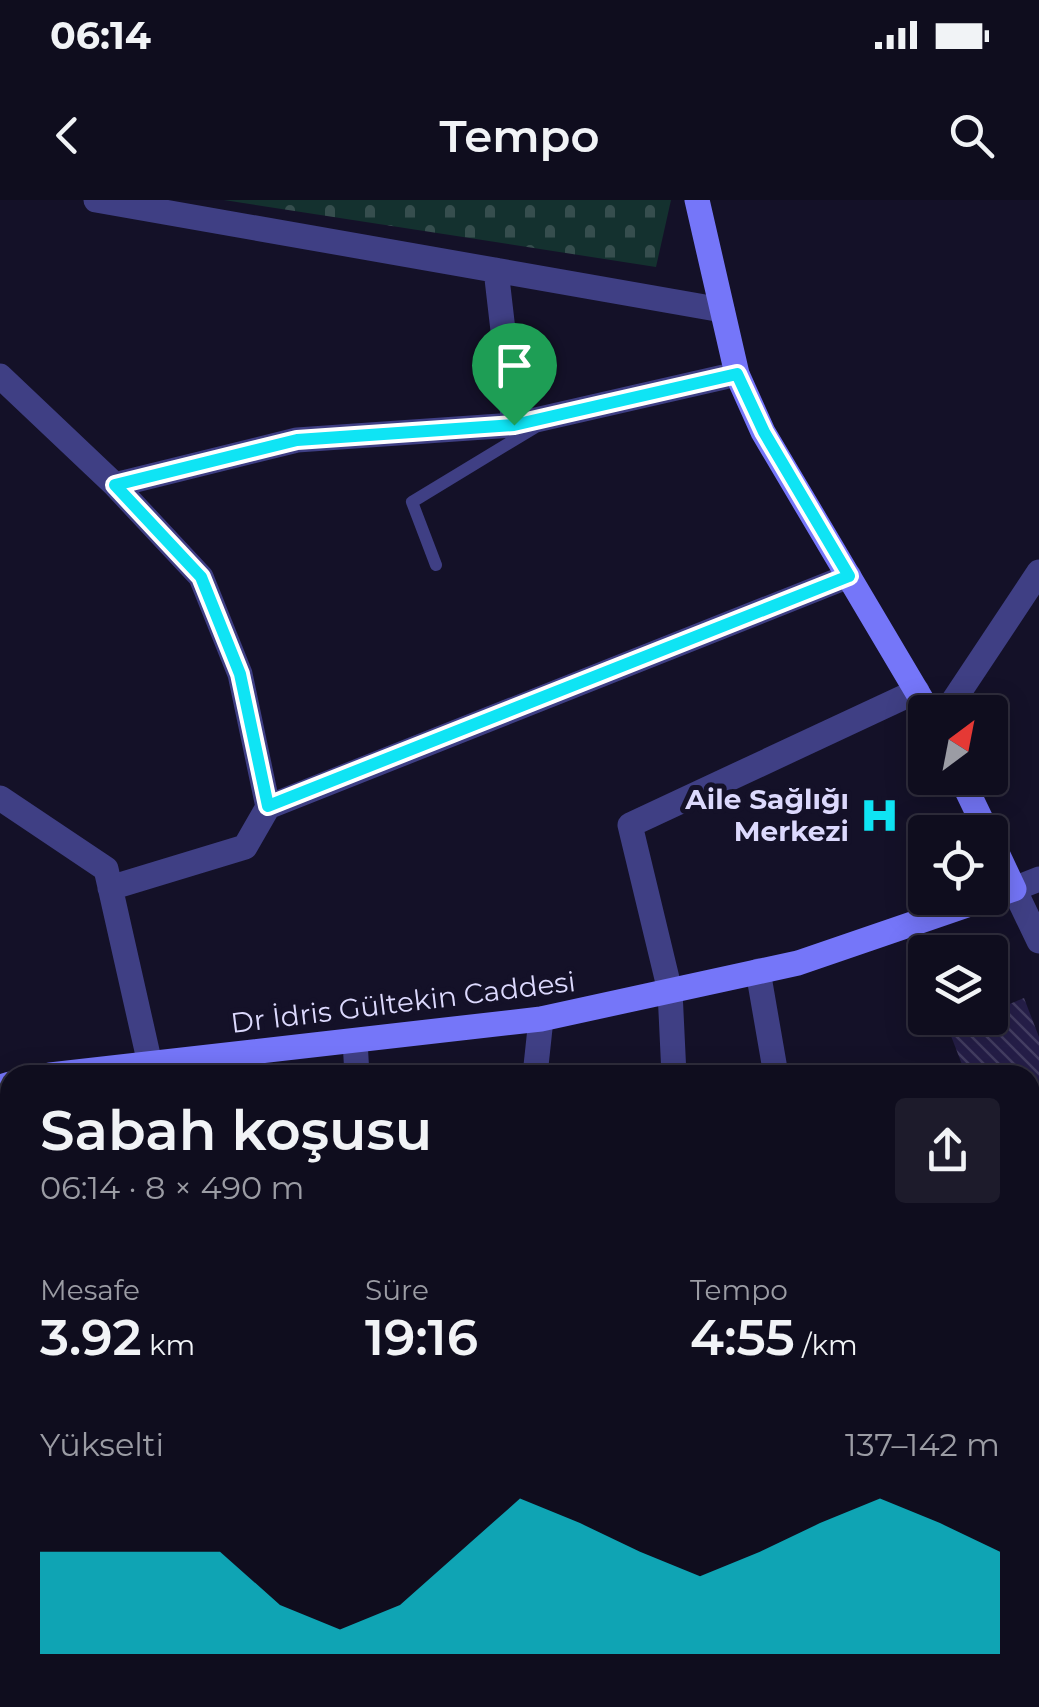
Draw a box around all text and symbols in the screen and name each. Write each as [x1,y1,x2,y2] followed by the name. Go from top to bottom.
[50,12,151,59] text: 06:14
[40,108,95,163] icon: back
[440,108,599,163] text: Tempo
[944,108,999,163] icon: search
[472,323,557,426] pin
[487,338,542,393] icon: arrive
[908,695,1008,795] north arrow
[908,695,1008,1035] map controls
[684,782,849,848] place label: Aile Sağlığı Merkezi
[858,794,900,836] hospital icon: Aile Sağlığı Merkezi
[908,815,1008,915] button: locate
[908,935,1008,1035] button: layers
[229,964,577,1040] street label: Dr İdris Gültekin Caddesi
[40,1097,432,1164] text: Sabah koşusu
[895,1098,1000,1203] button: share
[40,1168,305,1207] text: 06:14 · 8 × 490 m
[40,1273,140,1307] text: Mesafe
[365,1273,429,1307] text: Süre
[690,1273,788,1307] text: Tempo
[40,1307,142,1368] text: 3.92
[365,1307,478,1368] text: 19:16
[690,1307,795,1368] text: 4:55
[142,1328,195,1362] text: km
[795,1328,858,1362] text: /km
[40,1425,164,1464] text: Yükselti
[845,1425,1000,1464] text: 137–142 m

